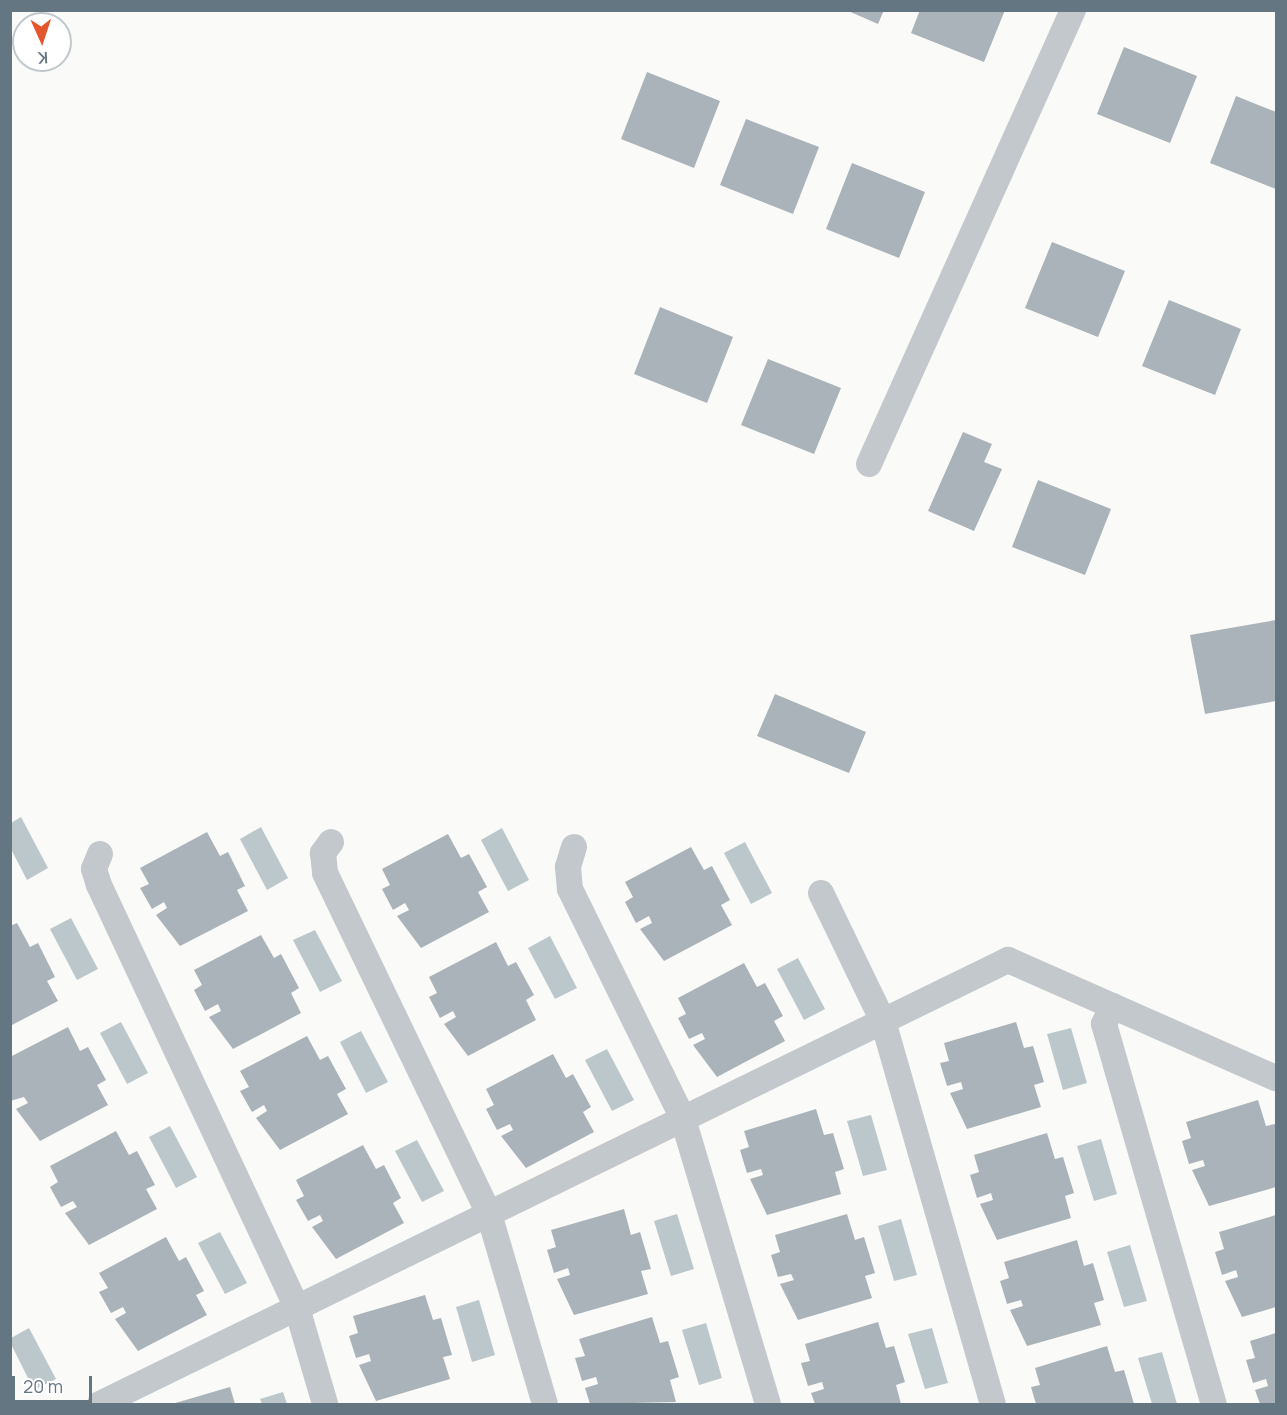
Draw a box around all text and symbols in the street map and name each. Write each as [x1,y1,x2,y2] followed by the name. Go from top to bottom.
[12,12,72,72] north arrow
[37,47,49,69] text: K
[15,1364,94,1402] scale bar
[23,1374,63,1398] text: 20 m

